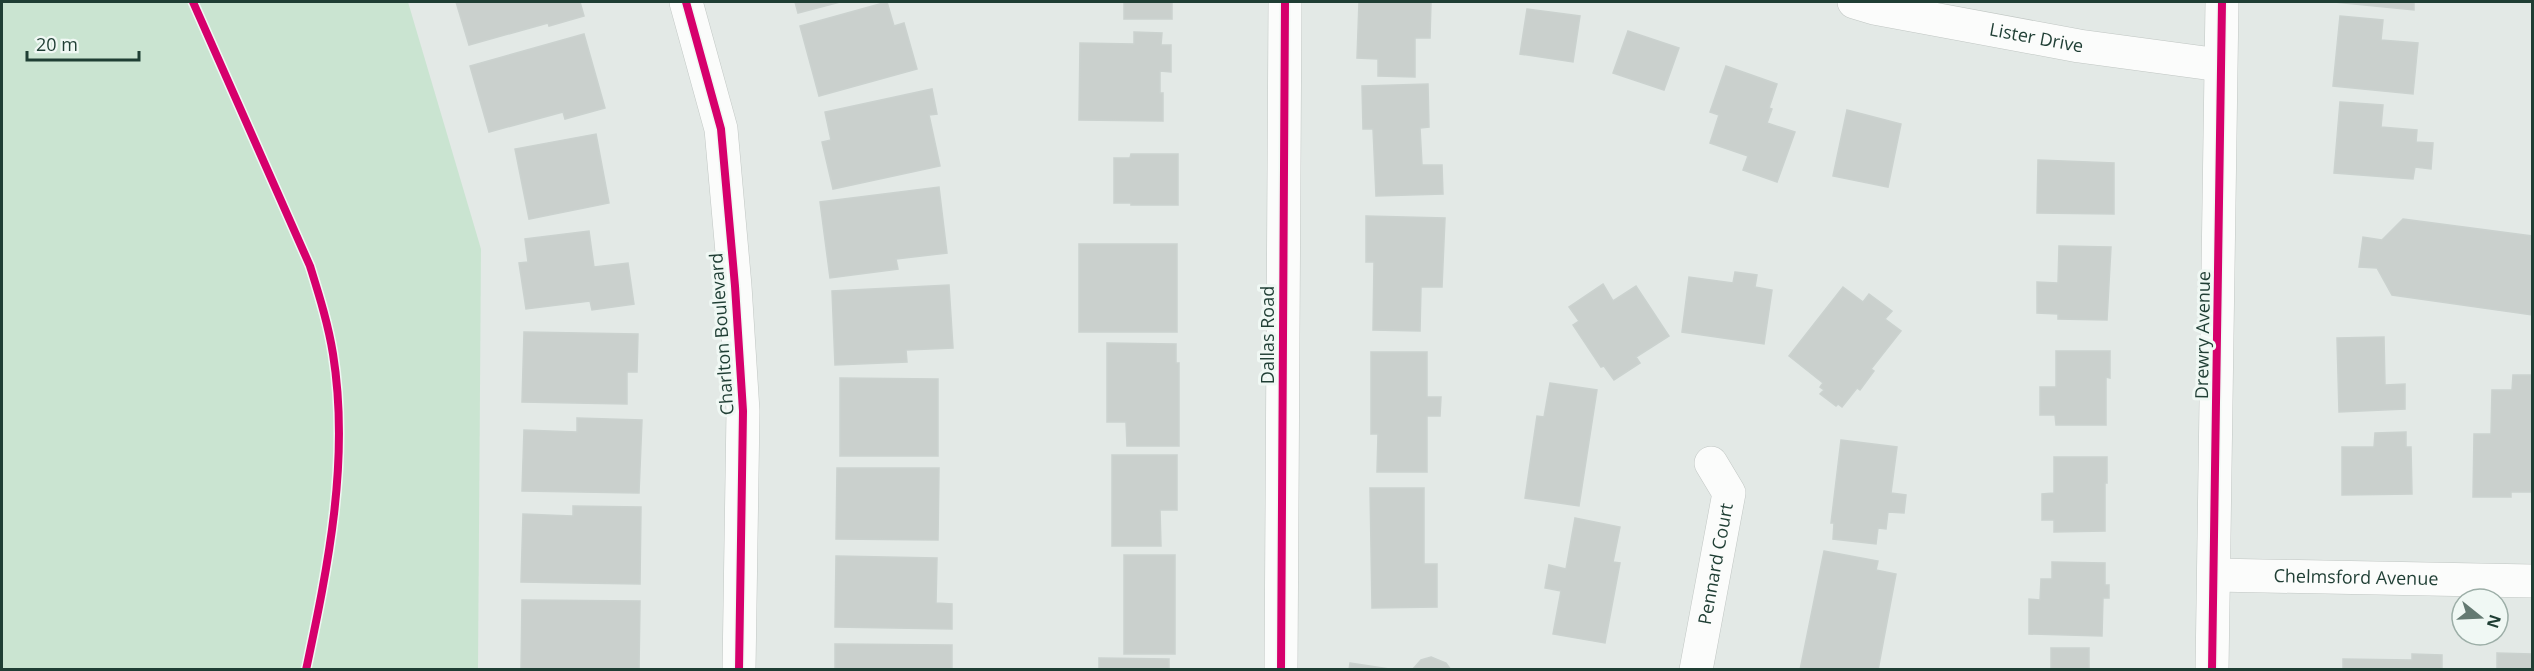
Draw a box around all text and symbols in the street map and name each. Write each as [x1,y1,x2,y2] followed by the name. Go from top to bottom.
[1988,17,2086,58] street label: Lister Drive
[27,24,140,62] scale bar
[36,32,78,56] text: 20 m
[703,252,739,416] street label: Charlton Boulevard
[2189,271,2215,399] street label: Drewry Avenue
[1255,286,1279,384] street label: Dallas Road
[1692,501,1738,626] street label: Pennard Court
[2273,563,2439,590] street label: Chelmsford Avenue
[2450,587,2510,647] north arrow
[2482,612,2507,631] text: N

